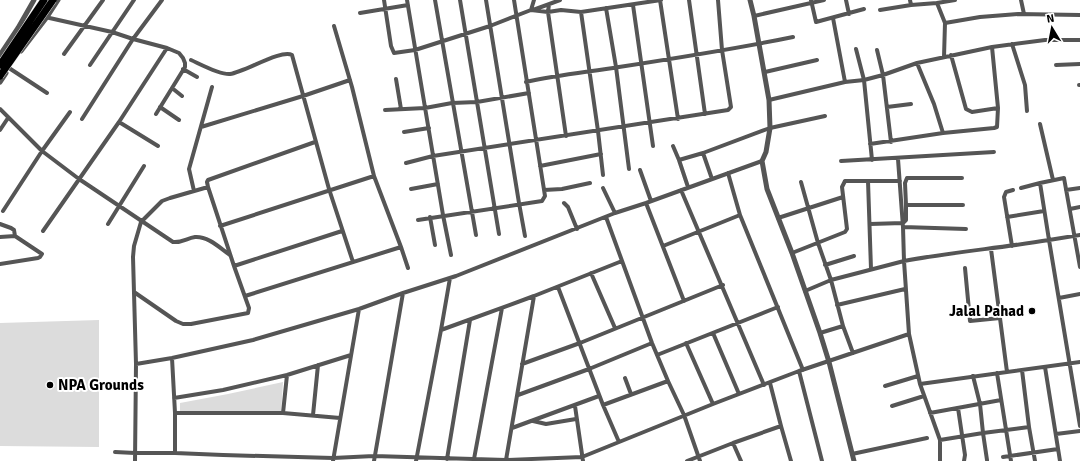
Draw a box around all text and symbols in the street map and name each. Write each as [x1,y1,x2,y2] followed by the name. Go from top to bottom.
[1032,8,1072,48] north arrow
[1045,12,1055,26] text: N
[949,302,1024,320] place label: Jalal Pahad
[1027,306,1037,316] marker: Jalal Pahad
[58,376,144,394] place label: NPA Grounds
[45,380,55,390] marker: NPA Grounds

